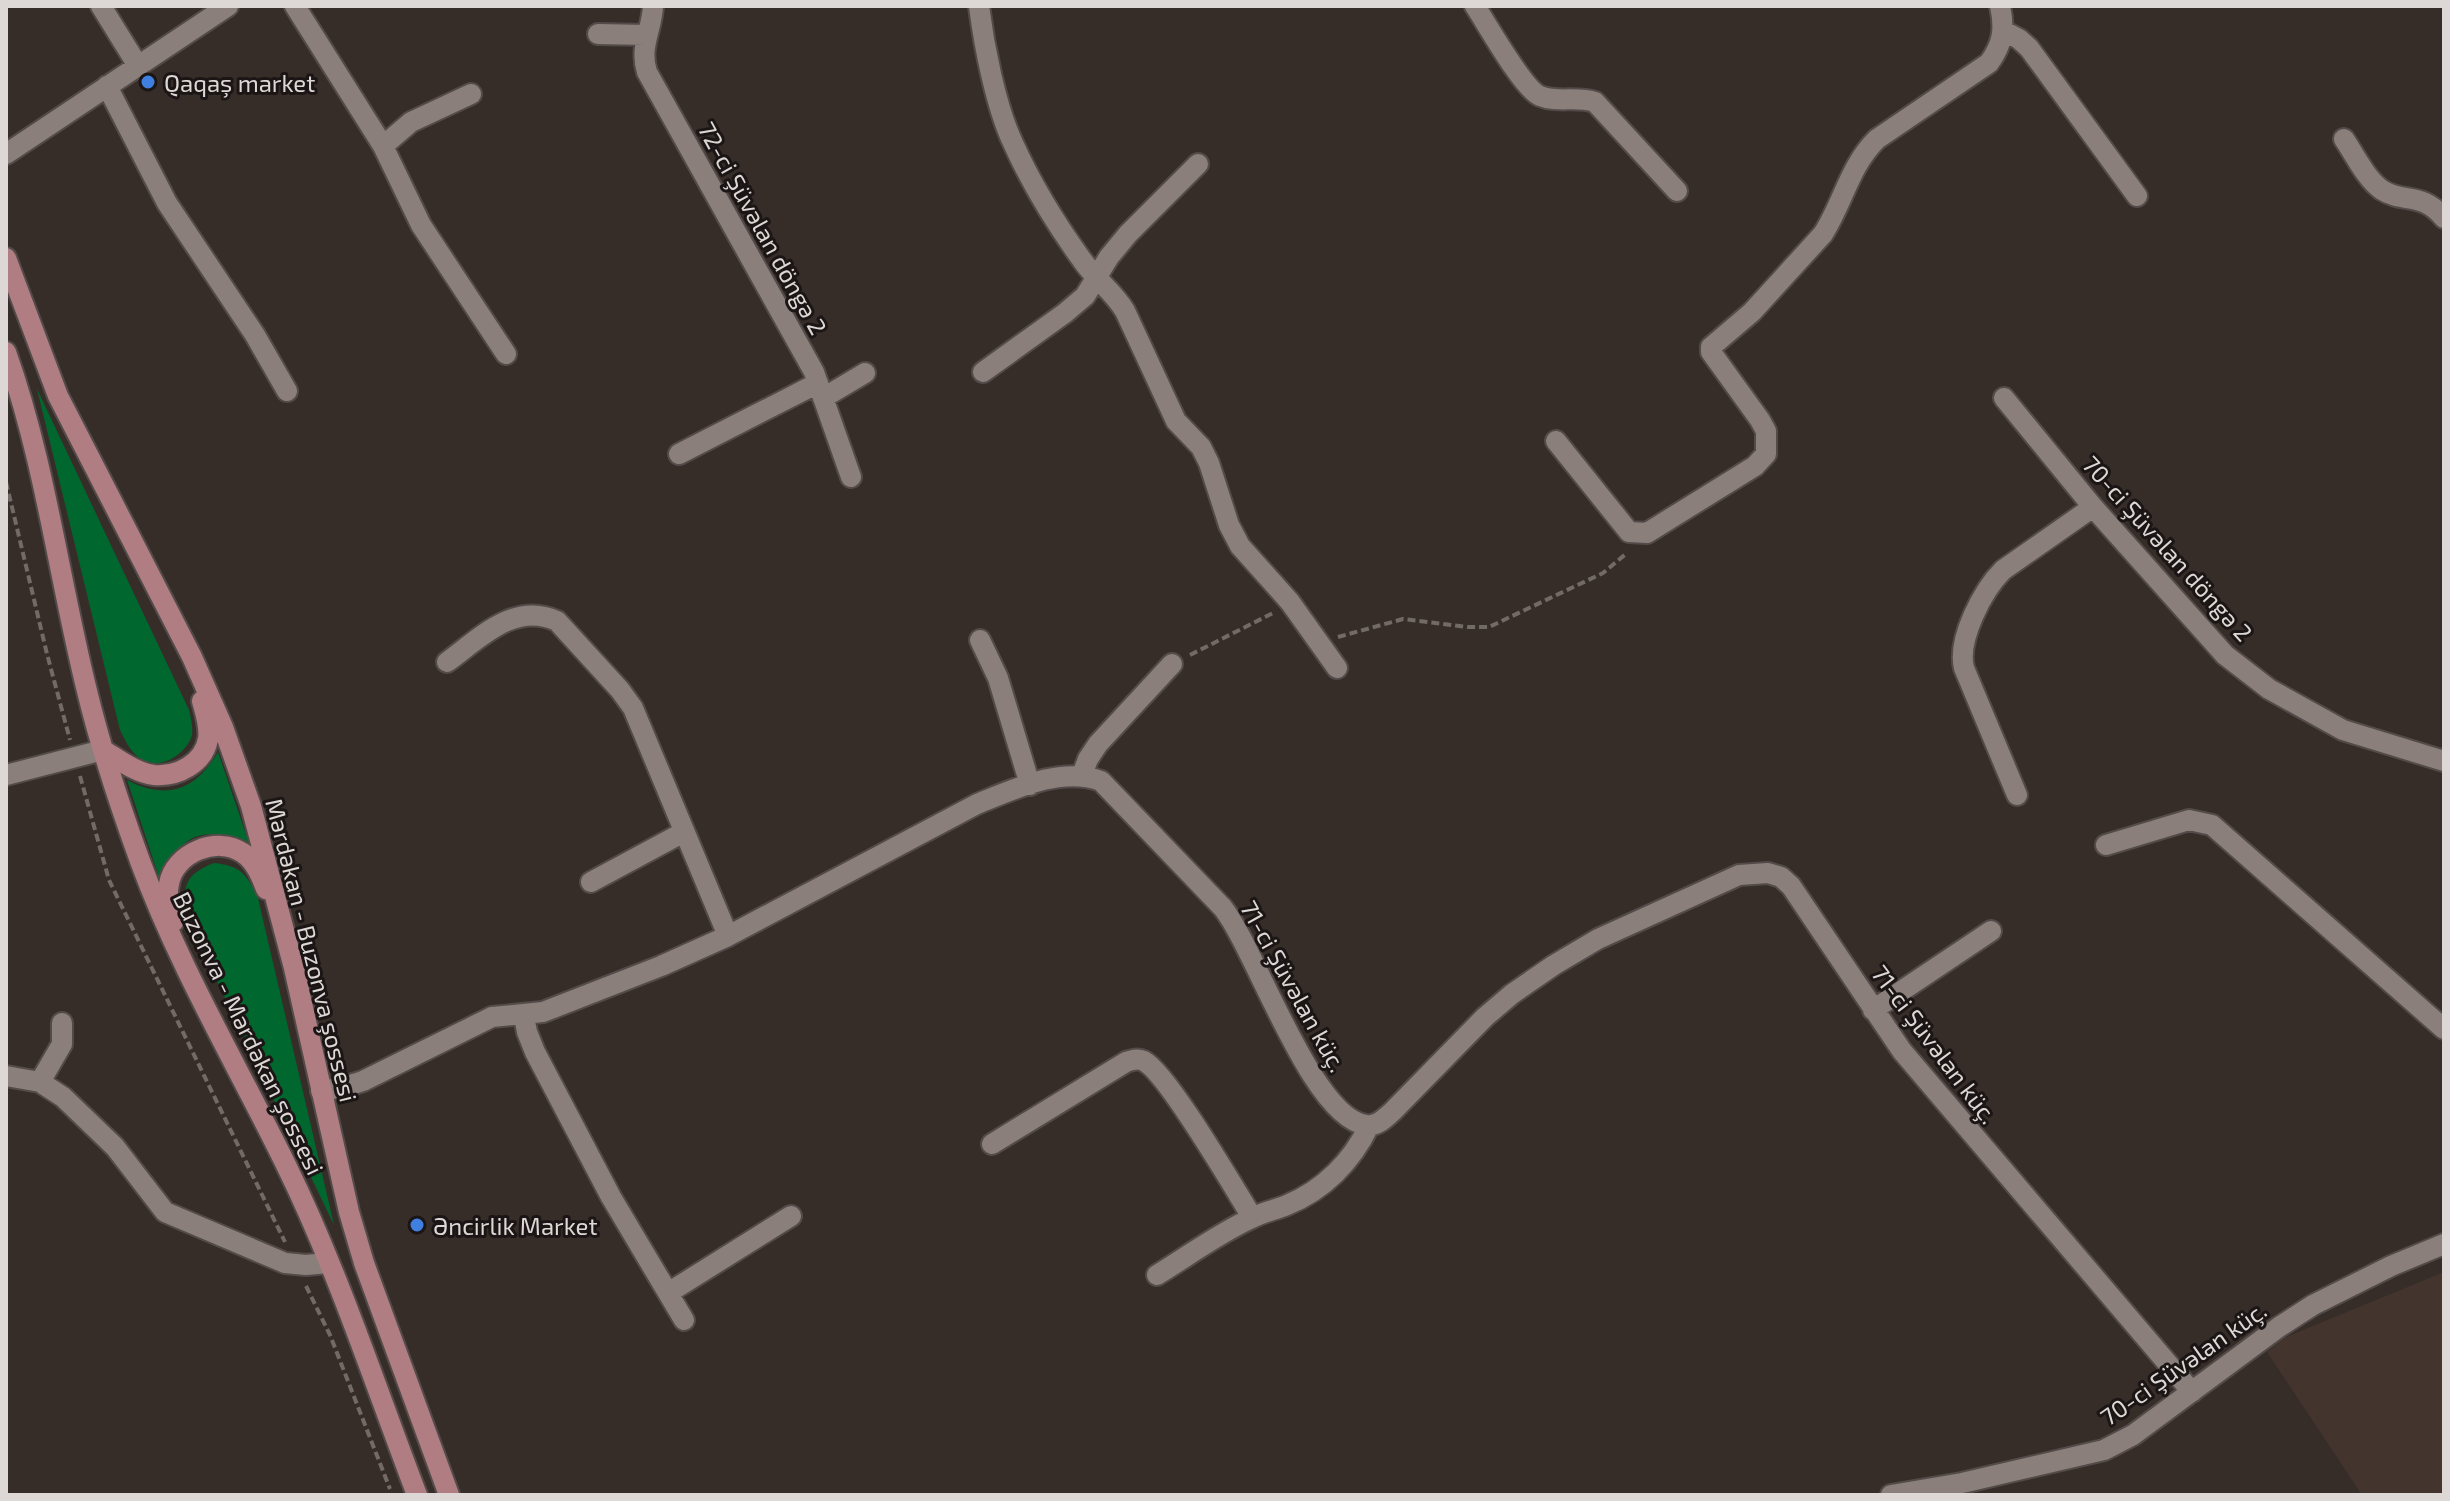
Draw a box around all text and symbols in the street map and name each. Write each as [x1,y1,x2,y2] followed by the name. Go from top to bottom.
[164,68,315,98] place label: Qaqaş market
[139,73,157,91] marker: Qaqaş market
[692,117,833,340] street label: 72-ci Şüvəlan döngə 2
[2076,449,2259,647] street label: 70-ci Şüvəlan döngə 2
[259,795,364,1105] street label: Mərdəkan - Buzonva şossesi
[167,887,330,1180] street label: Buzonva - Mərdəkan şossesi
[1234,895,1353,1077] street label: 71-ci Şüvəlan küç.
[1865,959,2004,1130] street label: 71-ci Şüvəlan küç.
[433,1211,598,1240] place label: Əncirlik Market
[408,1216,426,1234] marker: Əncirlik Market
[2094,1295,2272,1432] street label: 70-ci Şüvəlan küç.

